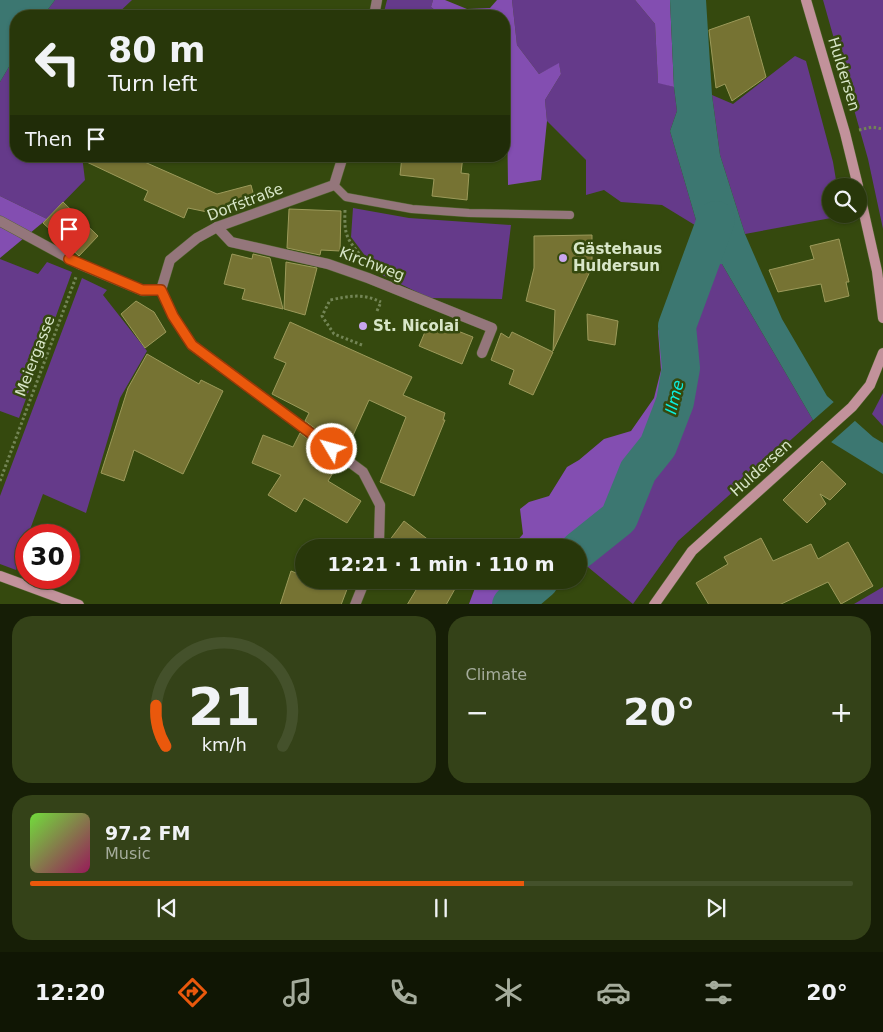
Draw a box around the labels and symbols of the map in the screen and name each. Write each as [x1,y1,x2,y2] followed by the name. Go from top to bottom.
[824,35,864,113] street label: Huldersen
[204,179,286,225] street label: Dorfstraße
[48,208,90,259] pin
[573,240,662,275] place label: Gästehaus Huldersun
[337,243,407,285] street label: Kirchweg
[557,252,569,264] marker: Gästehaus Huldersun
[11,313,59,399] street label: Meiergasse
[373,317,459,335] place label: St. Nicolai
[357,320,369,332] marker: St. Nicolai
[661,378,688,416] water label: Ilme
[305,422,357,474] position arrow
[727,436,795,500] street label: Huldersen
[15,524,80,589] speed limit sign: 30

